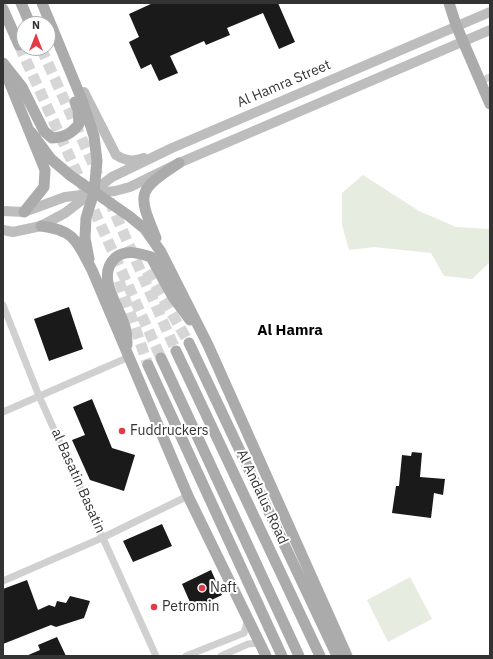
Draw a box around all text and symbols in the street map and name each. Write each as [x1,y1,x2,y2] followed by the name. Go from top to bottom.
[16,16,56,56] north arrow
[32,18,40,32] text: N
[235,57,333,111] street label: Al Hamra Street
[257,322,323,340] district label: Al Hamra
[130,423,209,439] place label: Fuddruckers
[47,426,109,536] street label: al Basatin Basatin
[117,426,127,436] marker: Fuddruckers
[233,447,291,547] street label: Al Andalus Road
[210,580,237,596] place label: Naft
[197,583,207,593] marker: Naft
[162,599,219,615] place label: Petromin
[149,602,159,612] marker: Petromin

